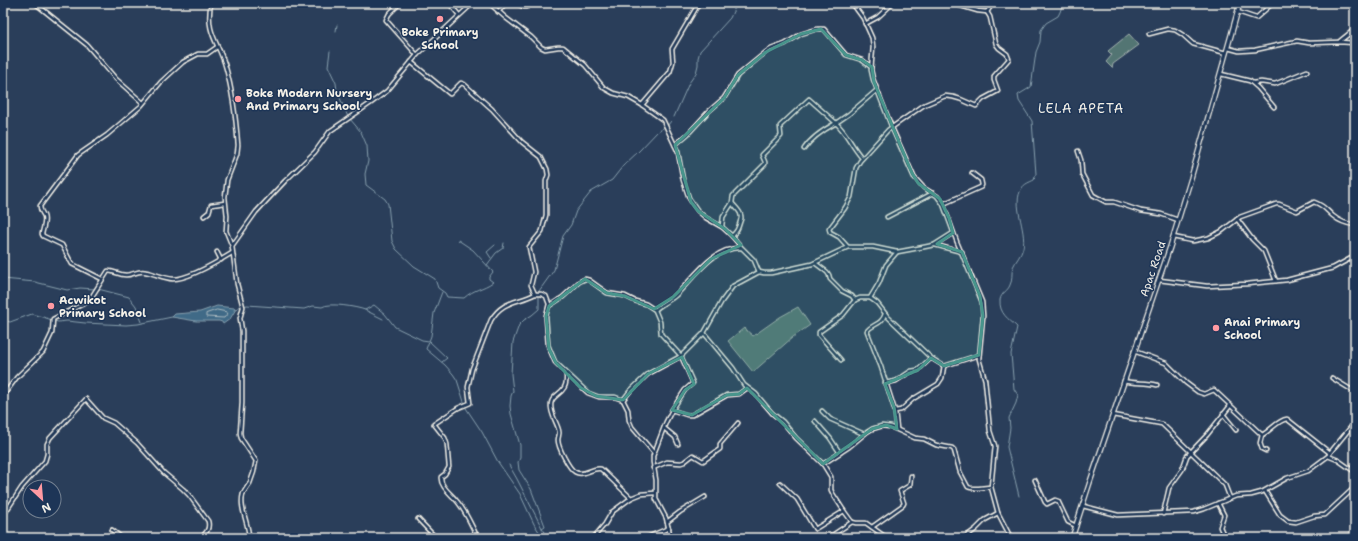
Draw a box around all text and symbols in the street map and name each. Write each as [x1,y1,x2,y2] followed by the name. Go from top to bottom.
[435,14,445,24] marker: Boke Primary School
[401,25,479,53] place label: Boke Primary School
[246,86,372,114] place label: Boke Modern Nursery And Primary School
[233,94,243,104] marker: Boke Modern Nursery And Primary School
[1038,100,1124,117] district label: LELA APETA
[1136,239,1170,299] street label: Apac Road
[59,293,146,321] place label: Acwikot Primary School
[46,301,56,311] marker: Acwikot Primary School
[1224,315,1301,343] place label: Anai Primary School
[1211,323,1221,333] marker: Anai Primary School
[22,479,62,519] north arrow
[39,499,53,516] text: N

